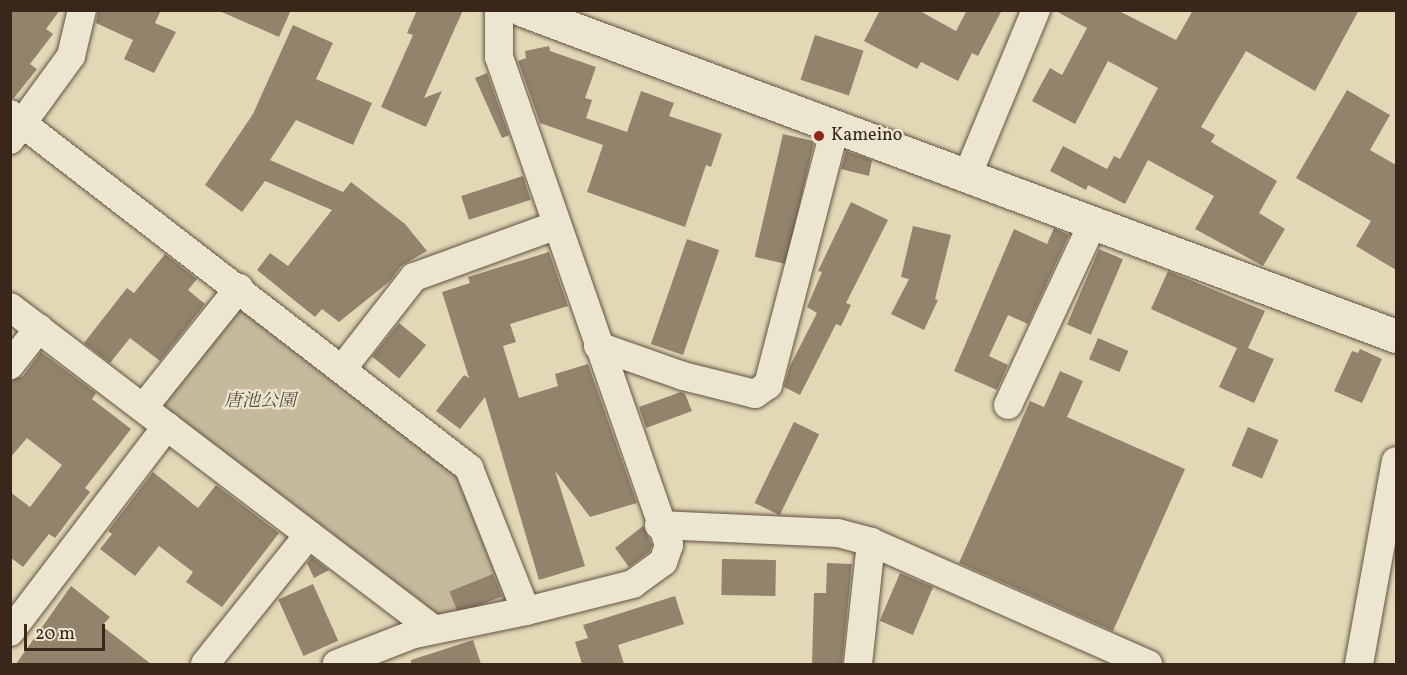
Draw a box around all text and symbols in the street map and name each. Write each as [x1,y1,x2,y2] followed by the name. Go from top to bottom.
[831,125,902,147] place label: Kameino
[812,129,826,143] marker: Kameino
[224,391,296,413] park label: 唐池公園
[27,612,108,650] scale bar
[35,622,75,647] text: 20 m

